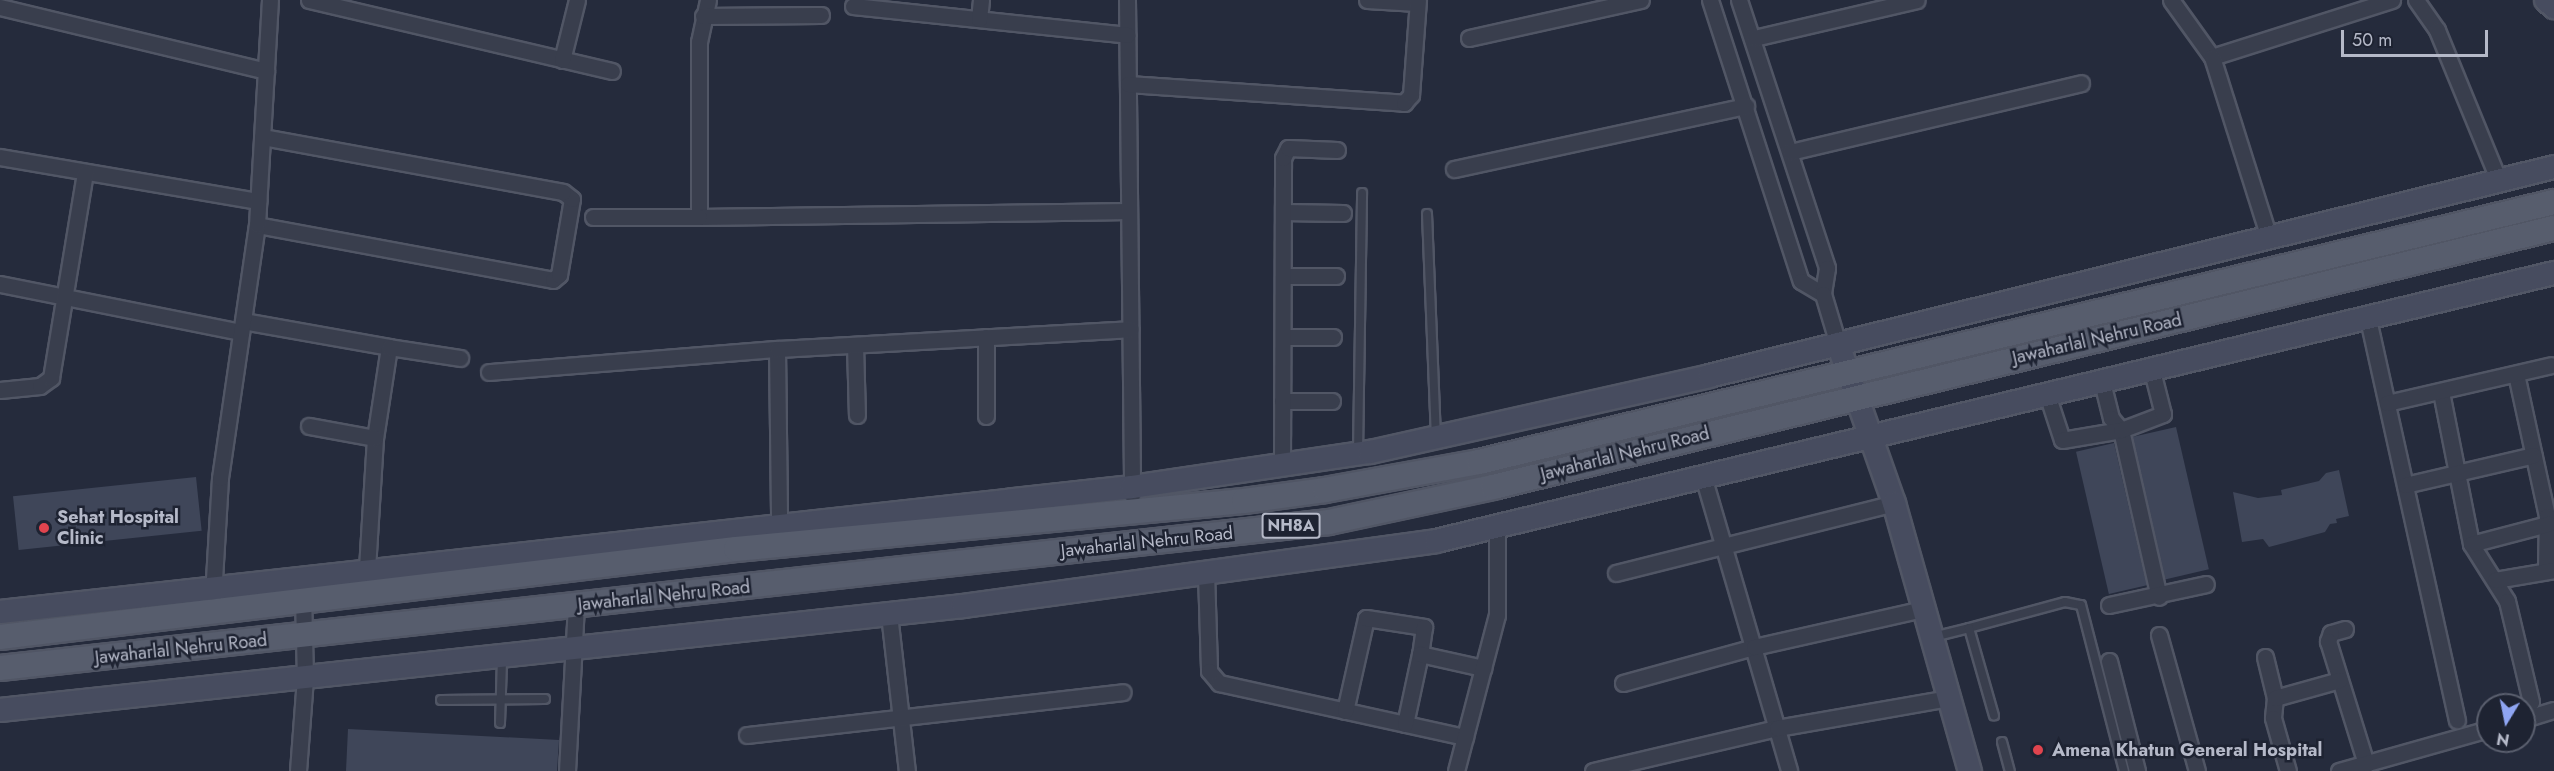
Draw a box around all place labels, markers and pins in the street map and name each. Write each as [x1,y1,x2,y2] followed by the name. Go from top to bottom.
[57,507,179,550] place label: Sehat Hospital Clinic
[35,519,53,537] marker: Sehat Hospital Clinic
[2052,739,2322,761] place label: Amena Khatun General Hospital
[2029,741,2047,759] marker: Amena Khatun General Hospital

